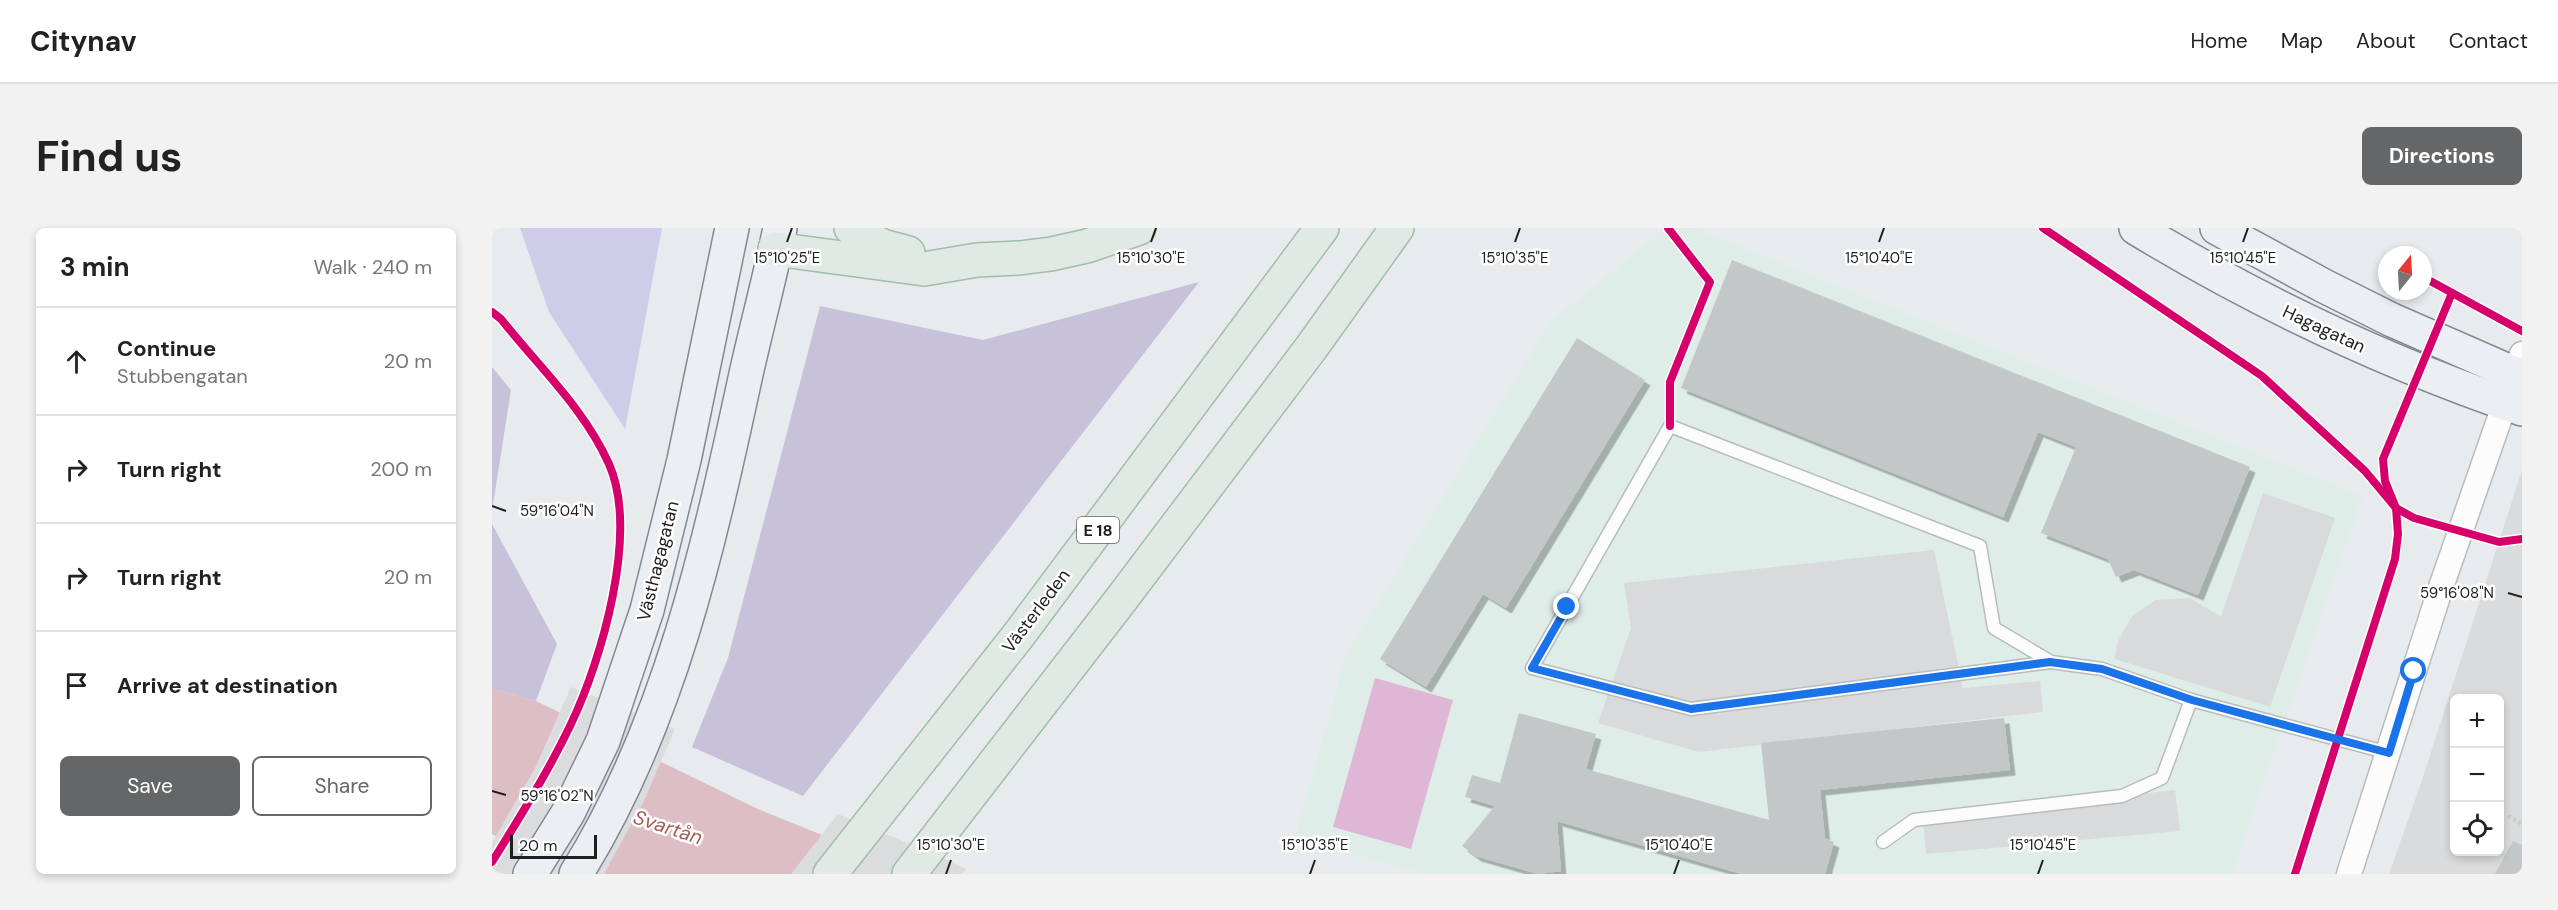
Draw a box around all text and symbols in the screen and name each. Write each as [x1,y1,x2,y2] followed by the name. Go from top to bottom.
[30,23,136,60] text: Citynav
[2190,27,2248,55] text: Home
[2281,27,2323,55] text: Map
[2356,27,2416,55] text: About
[2449,27,2528,55] text: Contact
[2362,127,2522,185] button: Directions
[36,129,182,184] text: Find us
[2378,246,2432,300] north arrow
[754,248,820,268] text: 15°10'25"E
[1117,248,1185,268] text: 15°10'30"E
[1482,248,1548,268] text: 15°10'35"E
[1845,248,1913,268] text: 15°10'40"E
[2210,248,2276,268] text: 15°10'45"E
[60,250,129,284] text: 3 min
[313,254,432,280] text: Walk · 240 m
[2279,299,2369,359] street label: Hagagatan
[117,334,216,363] text: Continue
[60,345,93,378] icon: ahead
[384,348,432,374] text: 20 m
[117,363,248,389] text: Stubbengatan
[60,453,93,486] icon: right
[117,455,222,484] text: Turn right
[370,456,432,482] text: 200 m
[631,498,685,624] street label: Västhagagatan
[520,501,594,521] text: 59°16'04"N
[1077,517,1119,543] road number: E 18
[60,561,93,594] icon: right
[117,563,222,592] text: Turn right
[384,564,432,590] text: 20 m
[997,564,1075,658] street label: Västerleden
[2420,583,2494,603] text: 59°16'08"N
[1553,593,1579,619] route end
[2400,657,2426,683] route start
[60,669,93,702] icon: arrive
[117,671,338,700] text: Arrive at destination
[2450,694,2504,856] map controls
[2450,694,2504,748] button: +
[2450,748,2504,802] button: −
[60,756,240,816] button: Save
[252,756,432,816] button: Share
[520,786,594,806] text: 59°16'02"N
[2450,802,2504,856] button: locate
[630,804,706,850] water label: Svartån
[510,832,597,860] scale bar
[519,835,558,856] text: 20 m
[917,835,985,855] text: 15°10'30"E
[1282,835,1348,855] text: 15°10'35"E
[1645,835,1713,855] text: 15°10'40"E
[2010,835,2076,855] text: 15°10'45"E

